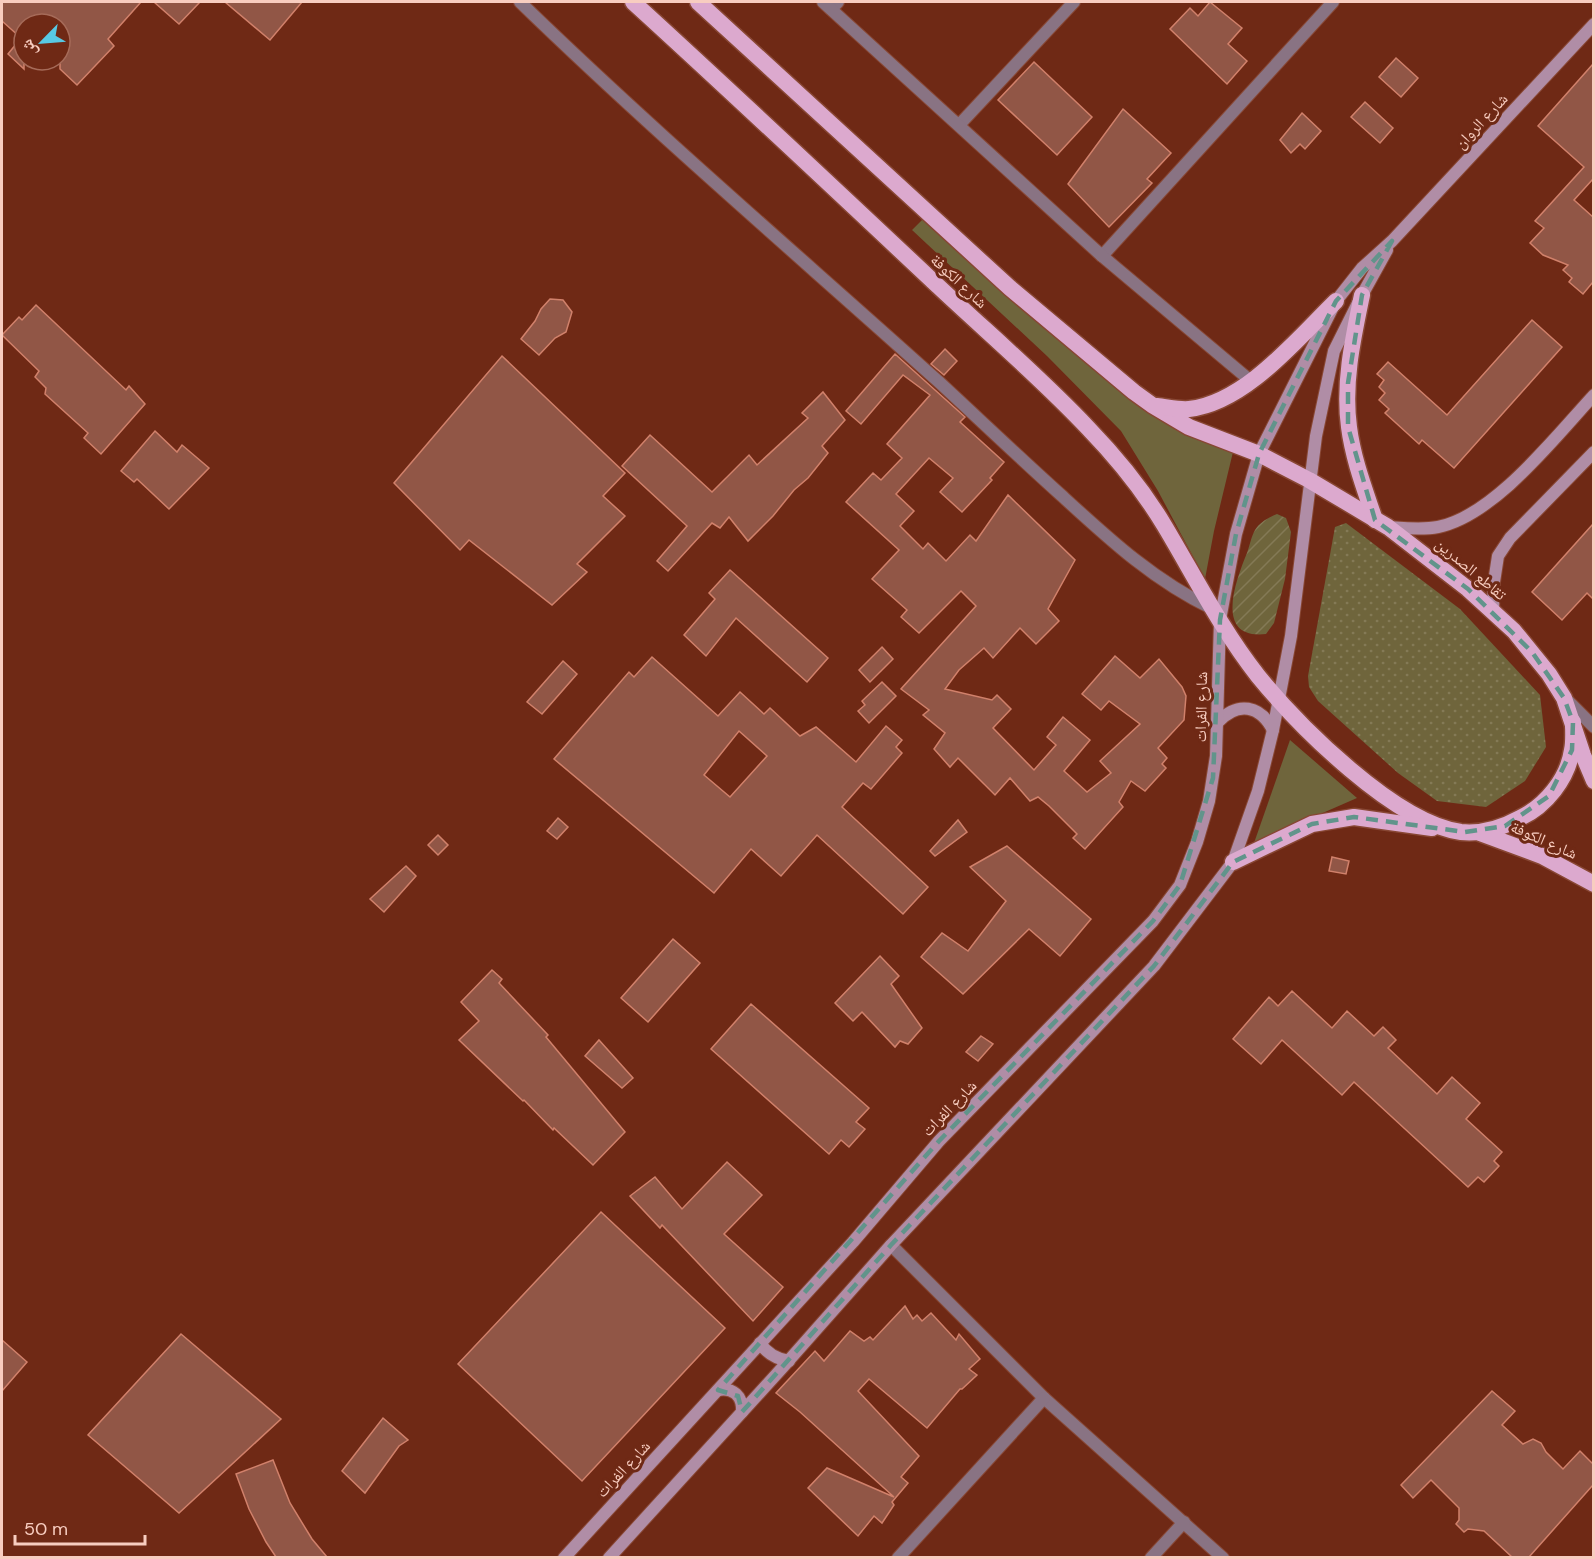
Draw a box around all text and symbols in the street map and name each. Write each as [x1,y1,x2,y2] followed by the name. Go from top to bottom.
[12,12,72,72] north arrow
[16,36,42,60] text: ش
[1450,89,1512,153] street label: شارع الروان
[926,249,992,313] street label: شارع الكوفة
[1431,533,1511,605] street label: تقاطع الصدرين
[1190,671,1212,743] street label: شارع الفرات
[1507,816,1581,864] street label: شارع الكوفة
[917,1075,981,1141] street label: شارع الفرات
[591,1436,655,1502] street label: شارع الفرات
[15,1508,146,1546] scale bar
[24,1517,68,1541] text: 50 m

